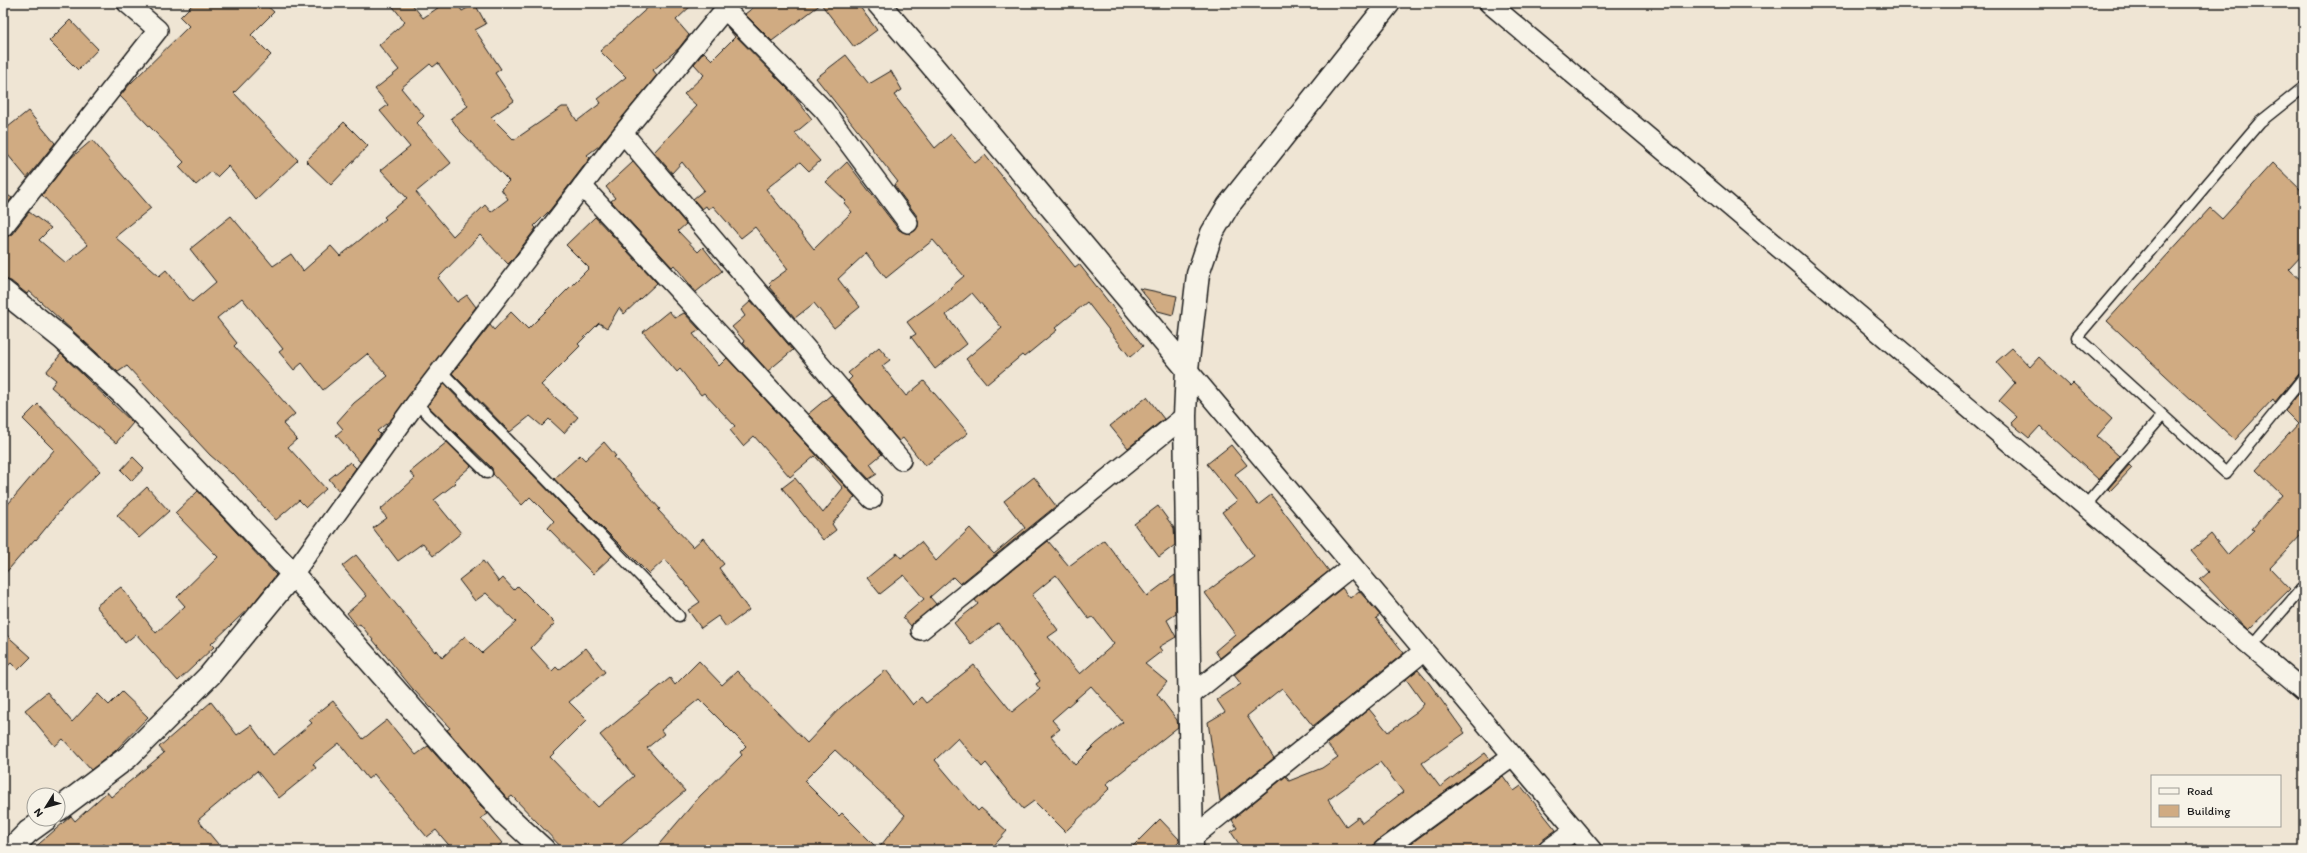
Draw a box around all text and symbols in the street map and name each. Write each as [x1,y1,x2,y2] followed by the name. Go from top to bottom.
[2151,775,2281,827] legend
[2187,784,2213,798] text: Road
[26,787,66,827] north arrow
[2187,804,2231,818] text: Building
[31,806,46,820] text: N

